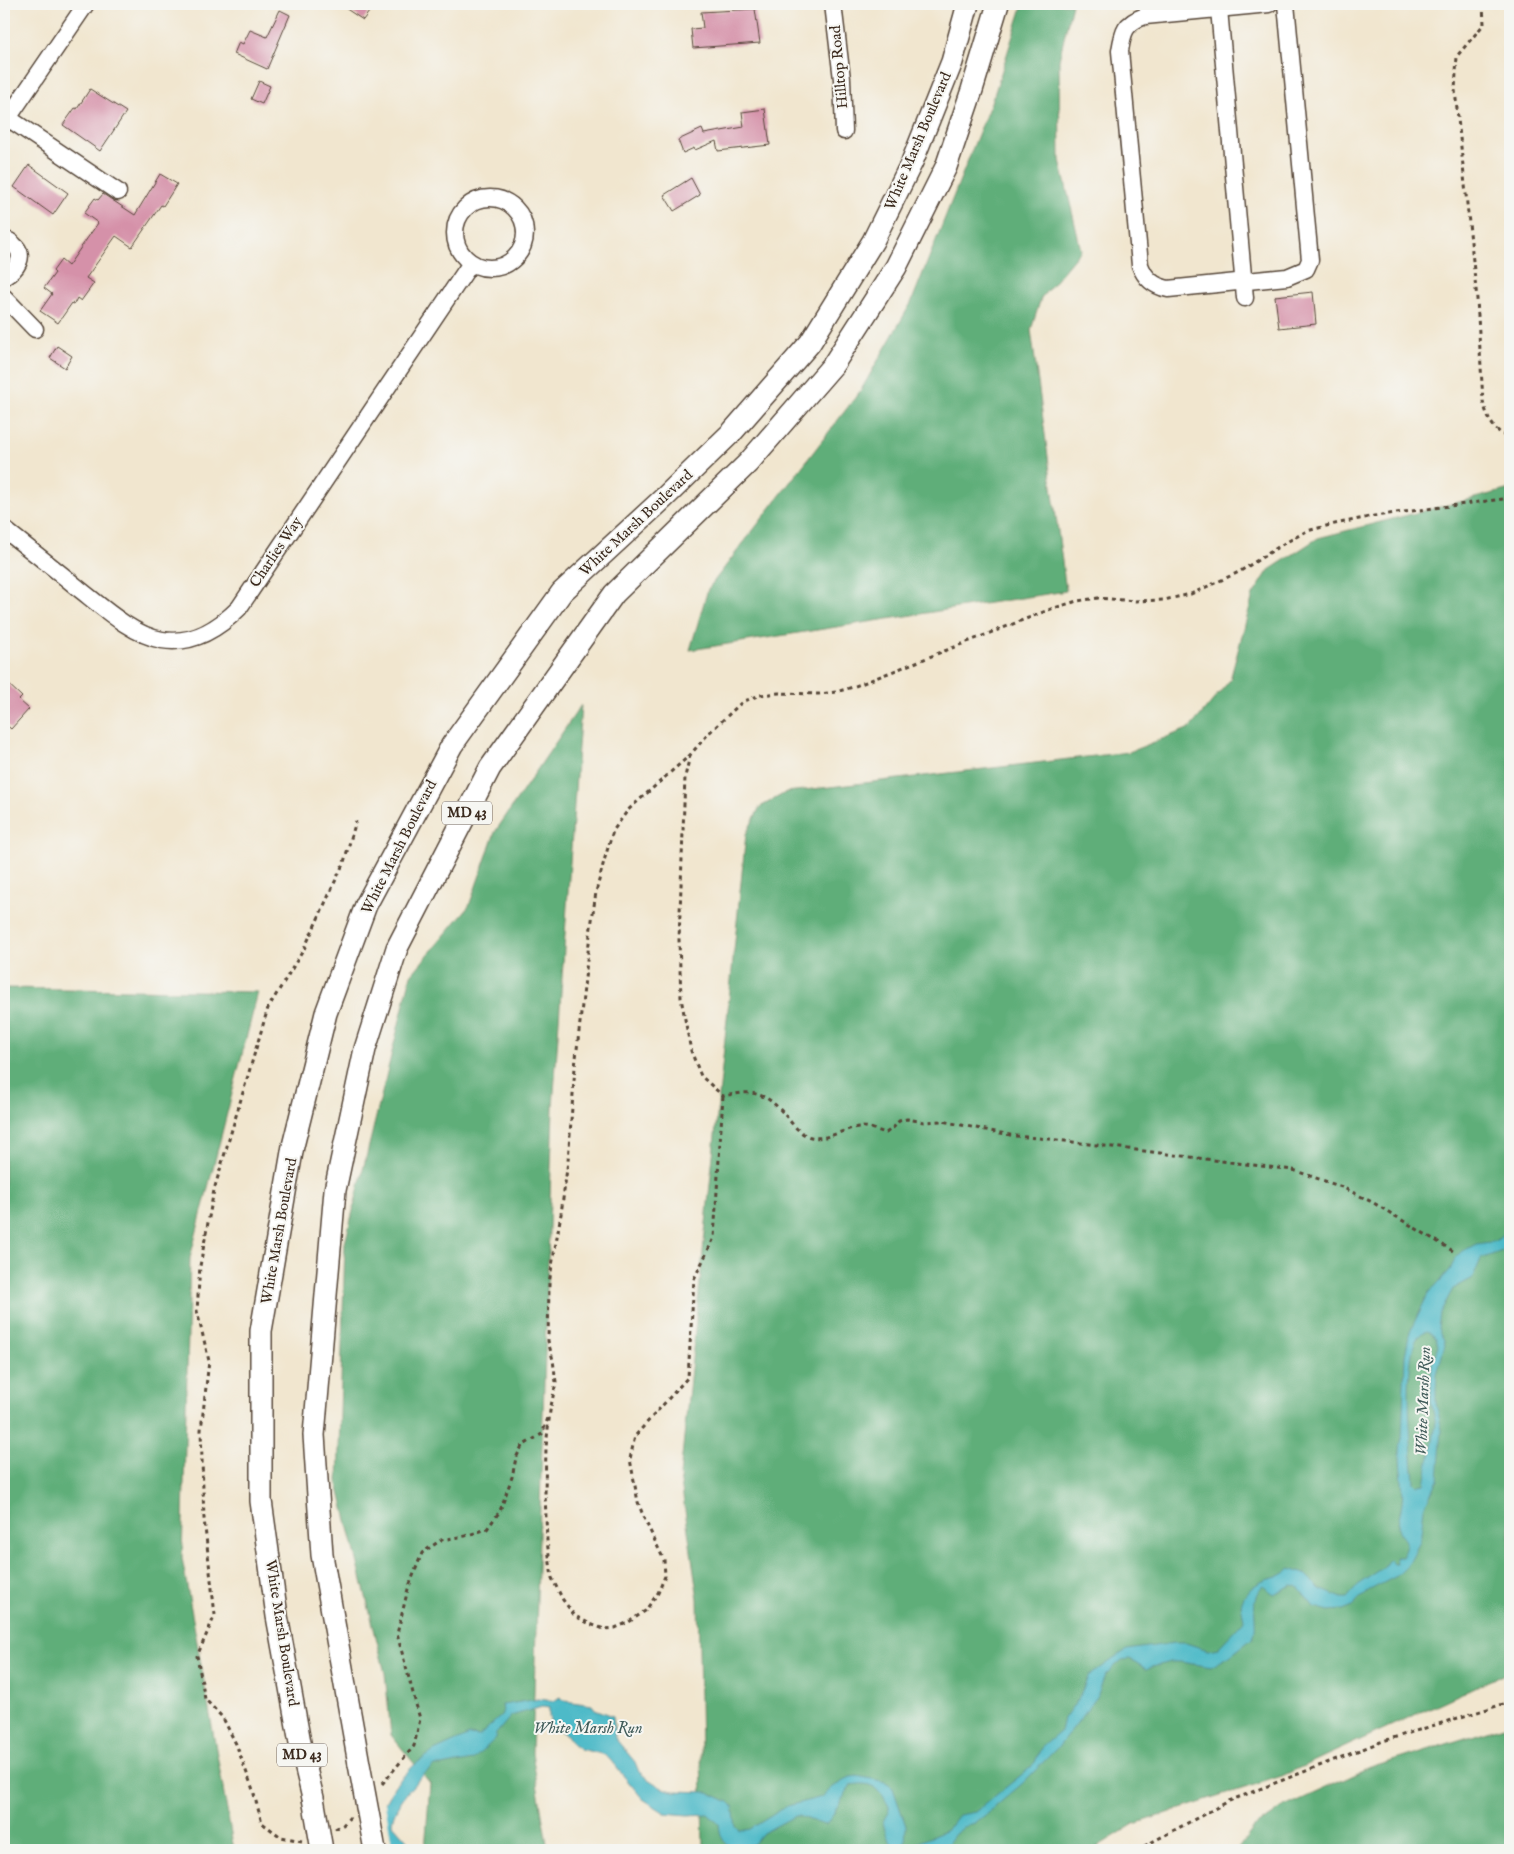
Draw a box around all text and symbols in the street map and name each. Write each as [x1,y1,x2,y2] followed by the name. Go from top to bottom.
[826,24,852,109] street label: Hilltop Road
[880,68,956,213] street label: White Marsh Boulevard
[575,465,697,580] street label: White Marsh Boulevard
[245,512,307,591] street label: Charlies Way
[357,776,442,917] street label: White Marsh Boulevard
[442,801,492,824] road number: MD 43
[257,1155,301,1306] street label: White Marsh Boulevard
[1412,1346,1436,1456] water label: White Marsh Run
[261,1558,303,1709] street label: White Marsh Boulevard
[533,1719,643,1739] water label: White Marsh Run
[277,1744,327,1766] road number: MD 43

